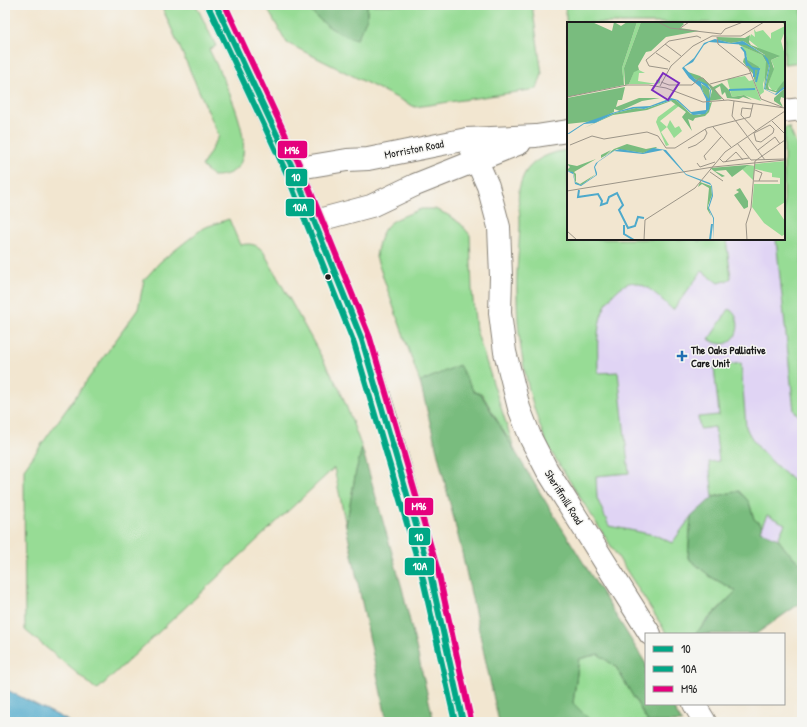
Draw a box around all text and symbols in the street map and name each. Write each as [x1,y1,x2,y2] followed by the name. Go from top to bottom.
[567,22,785,240] inset map
[383,136,445,162] street label: Morriston Road
[277,140,308,159] line badge: M96
[285,143,300,157] text: M96
[285,168,308,187] line badge: 10
[292,170,301,184] text: 10
[285,198,315,217] line badge: 10A
[293,200,308,214] text: 10A
[323,272,333,282] unlabelled marker
[690,343,766,370] place label: The Oaks Palliative Care Unit
[676,350,688,362] marker: The Oaks Palliative Care Unit
[542,467,587,528] street label: Sheriffmill Road
[404,497,434,516] line badge: M96
[412,499,427,513] text: M96
[408,527,431,546] line badge: 10
[415,530,424,544] text: 10
[404,557,435,576] line badge: 10A
[413,559,428,573] text: 10A
[645,633,785,705] legend
[681,640,691,657] text: 10
[681,660,697,677] text: 10A
[681,680,698,697] text: M96

